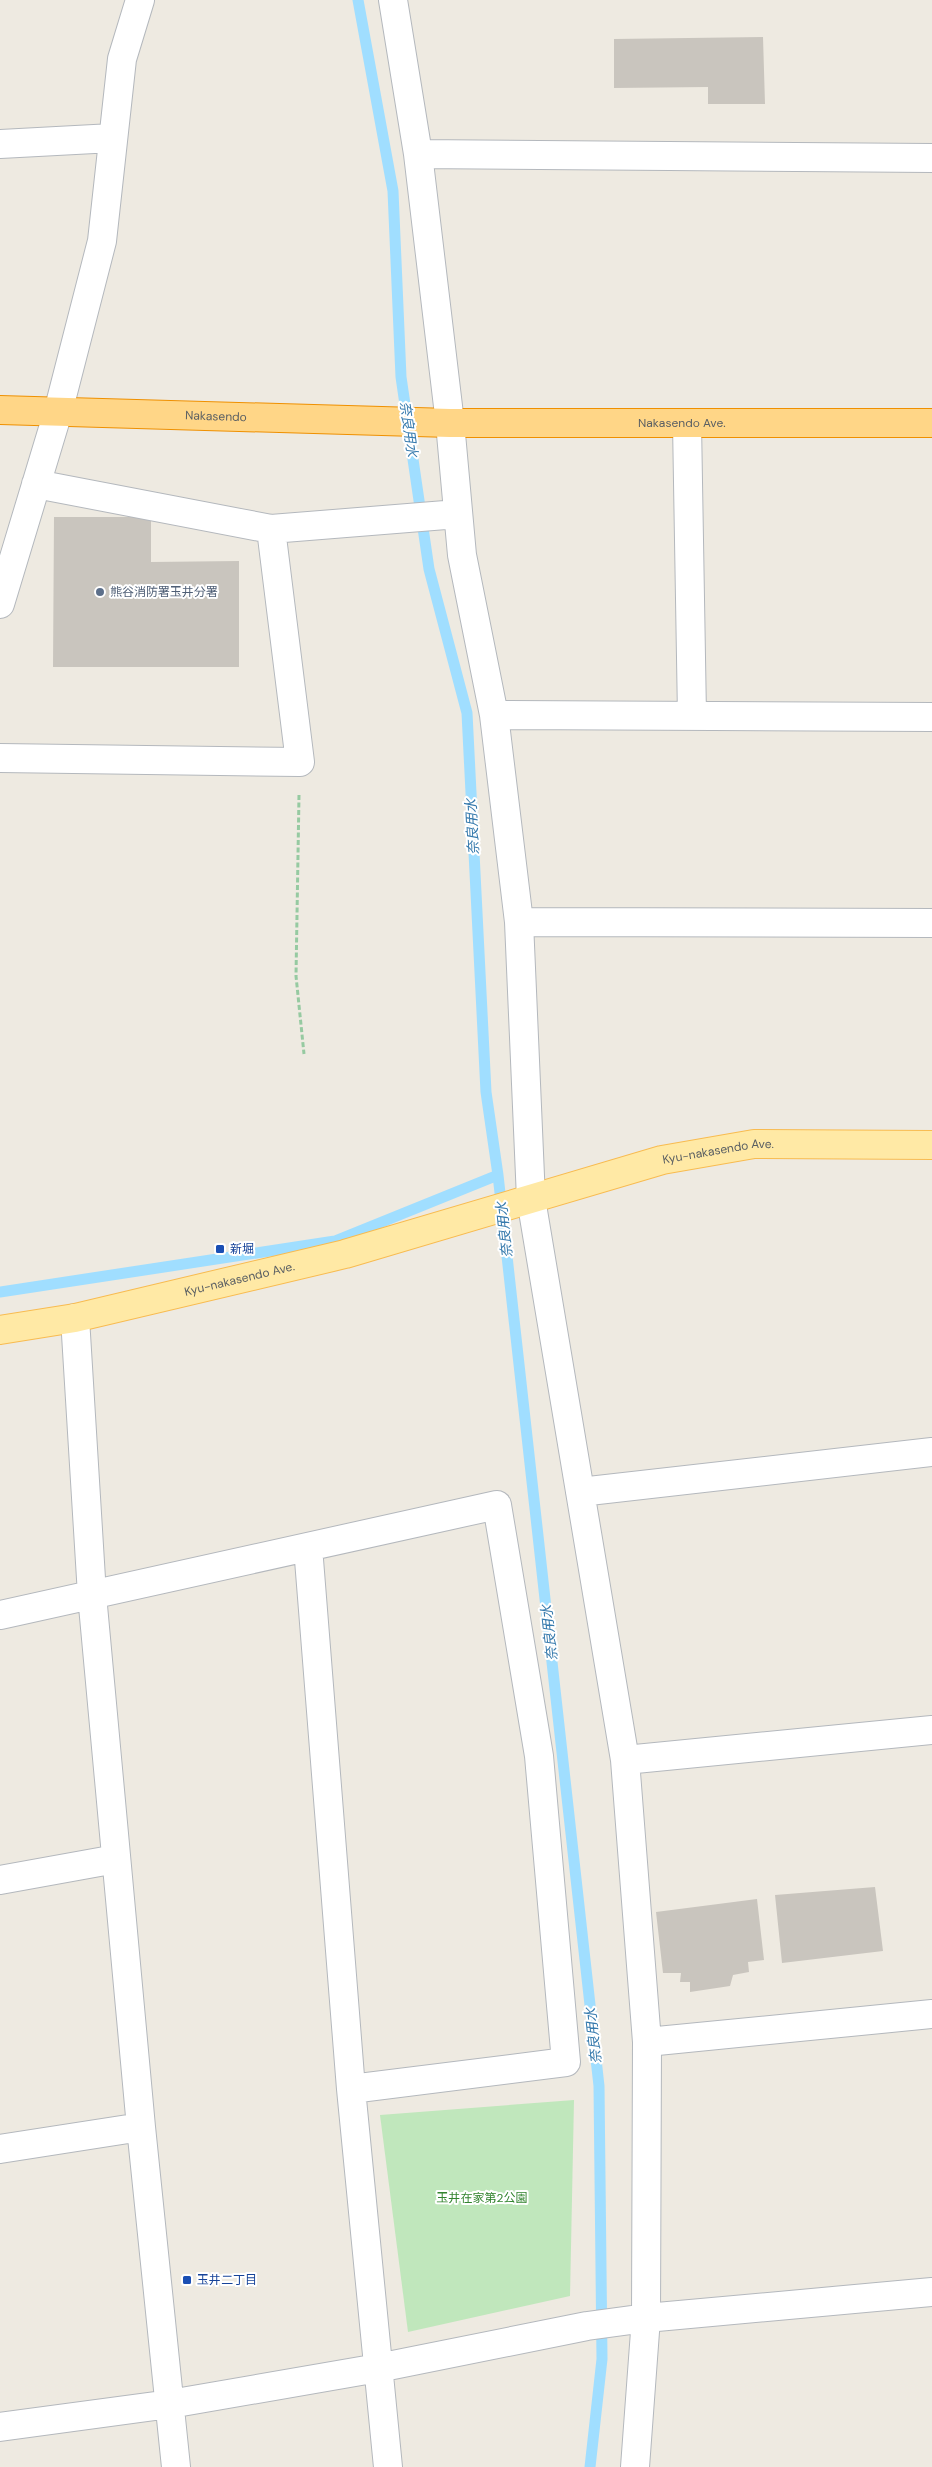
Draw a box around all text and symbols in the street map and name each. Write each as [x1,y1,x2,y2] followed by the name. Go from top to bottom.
[396,400,422,460] water label: 奈良用水
[185,407,247,425] street label: Nakasendo
[638,415,726,431] street label: Nakasendo Ave.
[110,584,218,600] place label: 熊谷消防署玉井分署
[94,586,106,598] marker: 熊谷消防署玉井分署
[461,797,482,855] water label: 奈良用水
[661,1136,774,1168] street label: Kyu-nakasendo Ave.
[492,1199,516,1259] water label: 奈良用水
[230,1241,254,1257] place label: 新堀
[214,1243,226,1255] marker: 新堀
[183,1258,296,1300] street label: Kyu-nakasendo Ave.
[537,1602,561,1662] water label: 奈良用水
[581,2005,605,2065] water label: 奈良用水
[437,2190,527,2206] park label: 玉井在家第2公園
[197,2272,257,2288] place label: 玉井二丁目
[181,2274,193,2286] marker: 玉井二丁目

